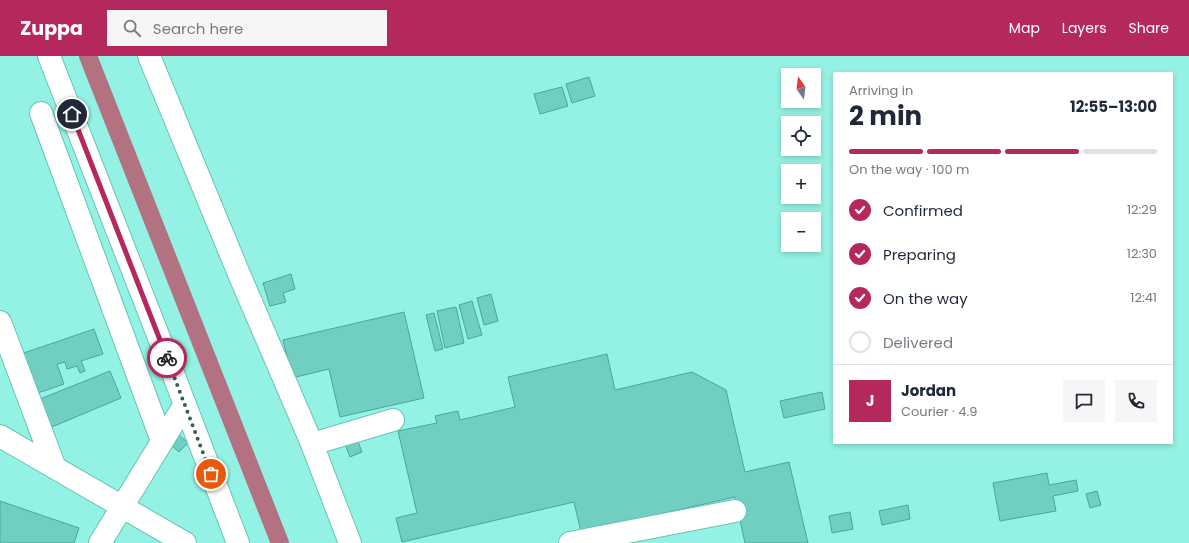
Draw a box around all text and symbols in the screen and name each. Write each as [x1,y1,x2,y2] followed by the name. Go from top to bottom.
[107,10,387,46] search box
[20,15,83,42] text: Zuppa
[121,17,143,39] icon: search
[153,18,243,39] text: Search here
[1009,18,1040,38] text: Map
[1062,18,1106,38] text: Layers
[1128,18,1169,38] text: Share
[781,68,821,108] north arrow
[781,68,821,252] map controls
[849,81,913,100] text: Arriving in
[1070,96,1157,117] text: 12:55–13:00
[55,97,89,131] pin
[849,98,922,134] text: 2 min
[61,103,83,125] icon: home
[781,116,821,156] button: locate
[849,160,969,179] text: On the way · 100 m
[781,164,821,204] button: +
[849,199,871,221] icon: check
[883,200,963,221] text: Confirmed
[1127,200,1157,219] text: 12:29
[781,212,821,252] button: −
[849,243,871,265] icon: check
[883,244,956,265] text: Preparing
[1127,244,1157,263] text: 12:30
[849,287,871,309] icon: check
[883,288,968,309] text: On the way
[1130,288,1157,307] text: 12:41
[883,332,953,353] text: Delivered
[147,338,187,378] courier
[156,347,178,369] icon: bike
[901,380,956,401] text: Jordan
[1063,380,1105,422] button: chat
[1115,380,1157,422] button: phone
[866,390,874,411] text: J
[901,402,977,421] text: Courier · 4.9
[194,457,228,491] pin
[200,463,222,485] icon: bag

